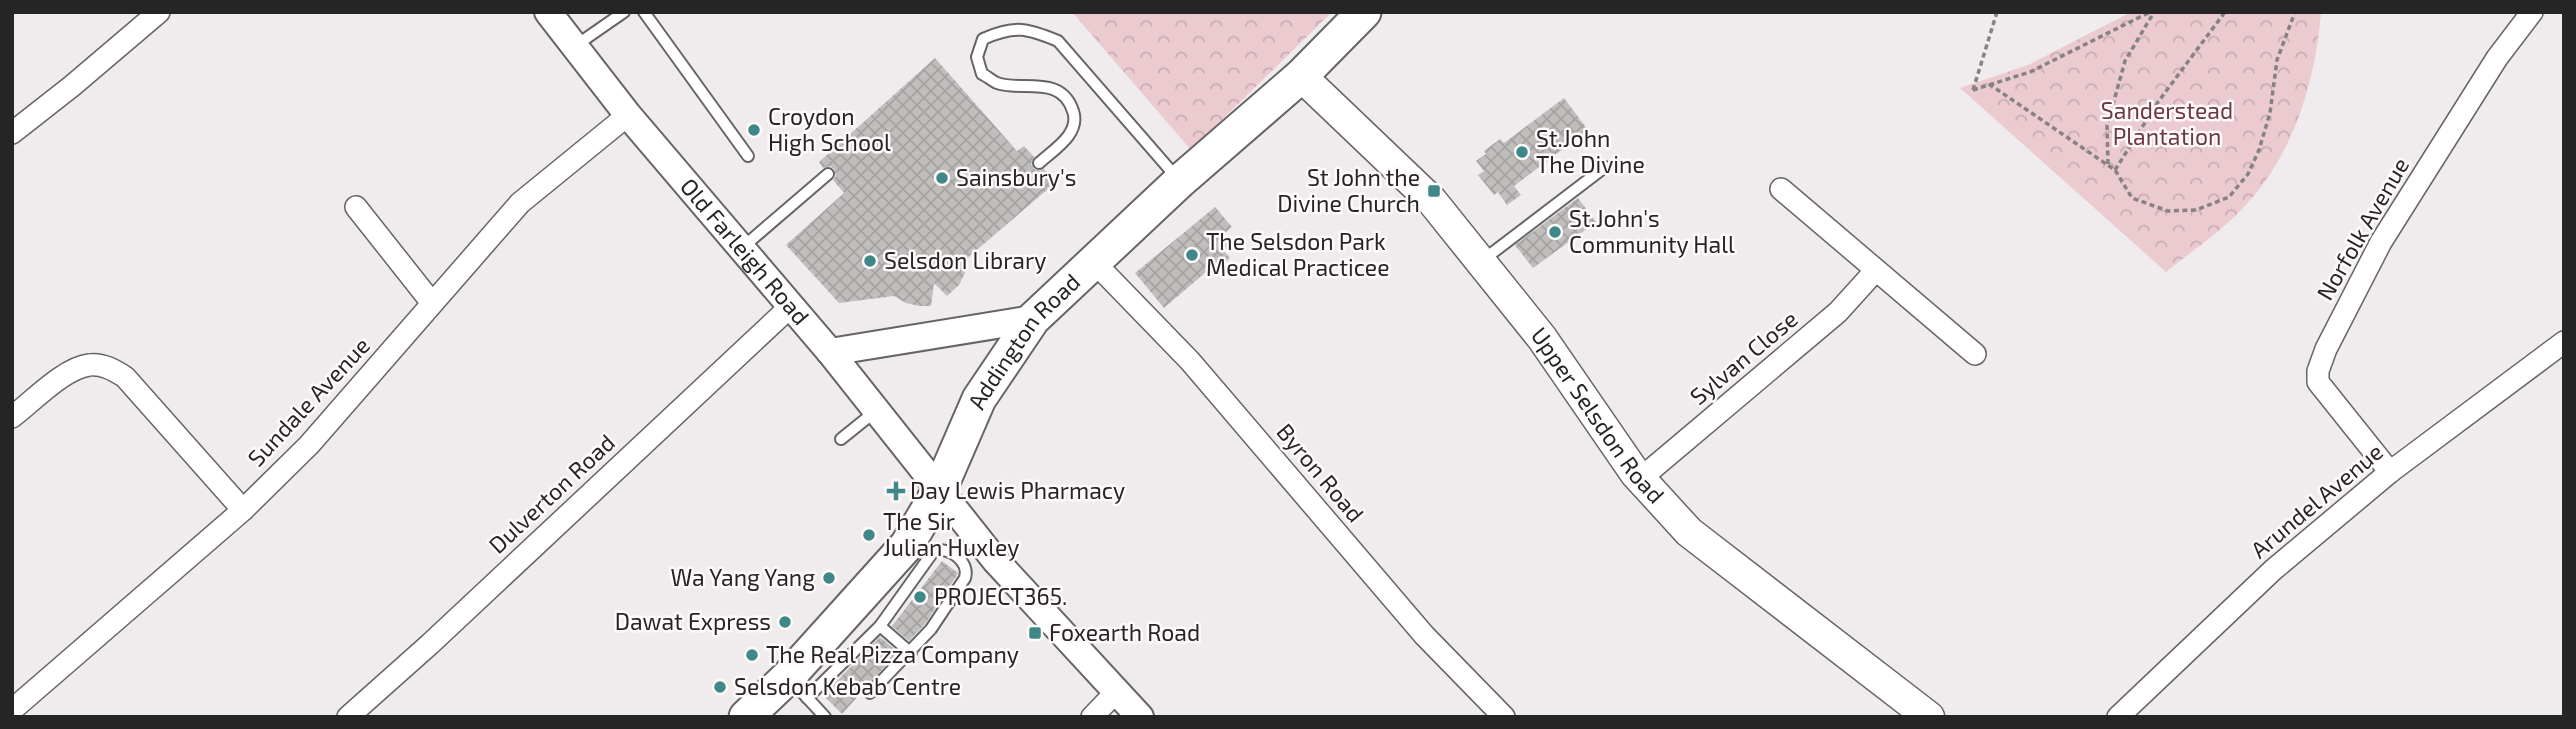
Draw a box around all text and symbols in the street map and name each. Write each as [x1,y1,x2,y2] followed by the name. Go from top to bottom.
[2101,96,2233,150] park label: Sanderstead Plantation
[768,102,891,156] place label: Croydon High School
[746,122,762,138] marker: Croydon High School
[1536,124,1645,178] place label: St.John The Divine
[1514,144,1530,160] marker: St.John The Divine
[2310,152,2414,305] street label: Norfolk Avenue
[956,163,1076,191] place label: Sainsbury's
[1277,163,1420,217] place label: St John the Divine Church
[934,170,950,186] marker: Sainsbury's
[675,172,815,330] street label: Old Farleigh Road
[1426,183,1442,199] marker: St John the Divine Church
[1569,204,1735,258] place label: St.John's Community Hall
[1547,224,1563,240] marker: St.John's Community Hall
[1206,227,1390,281] place label: The Selsdon Park Medical Practicee
[884,246,1046,274] place label: Selsdon Library
[1184,247,1200,263] marker: The Selsdon Park Medical Practicee
[862,253,878,269] marker: Selsdon Library
[961,267,1085,413] street label: Addington Road
[1684,304,1803,410] street label: Sylvan Close
[1526,321,1671,509] street label: Upper Selsdon Road
[241,331,375,472] street label: Sundale Avenue
[1272,417,1370,527] street label: Byron Road
[483,428,620,559] street label: Dulverton Road
[2245,437,2388,563] street label: Arundel Avenue
[910,476,1125,504] place label: Day Lewis Pharmacy
[888,483,904,499] marker: Day Lewis Pharmacy
[883,507,1019,561] place label: The Sir Julian Huxley
[861,527,877,543] marker: The Sir Julian Huxley
[671,563,815,591] place label: Wa Yang Yang
[821,570,837,586] marker: Wa Yang Yang
[934,582,1067,610] place label: PROJECT365.
[912,589,928,605] marker: PROJECT365.
[615,607,771,635] place label: Dawat Express
[777,614,793,630] marker: Dawat Express
[1049,618,1200,646] place label: Foxearth Road
[1027,625,1043,641] marker: Foxearth Road
[766,640,1019,668] place label: The Real Pizza Company
[744,647,760,663] marker: The Real Pizza Company
[734,672,961,700] place label: Selsdon Kebab Centre
[712,679,728,695] marker: Selsdon Kebab Centre

